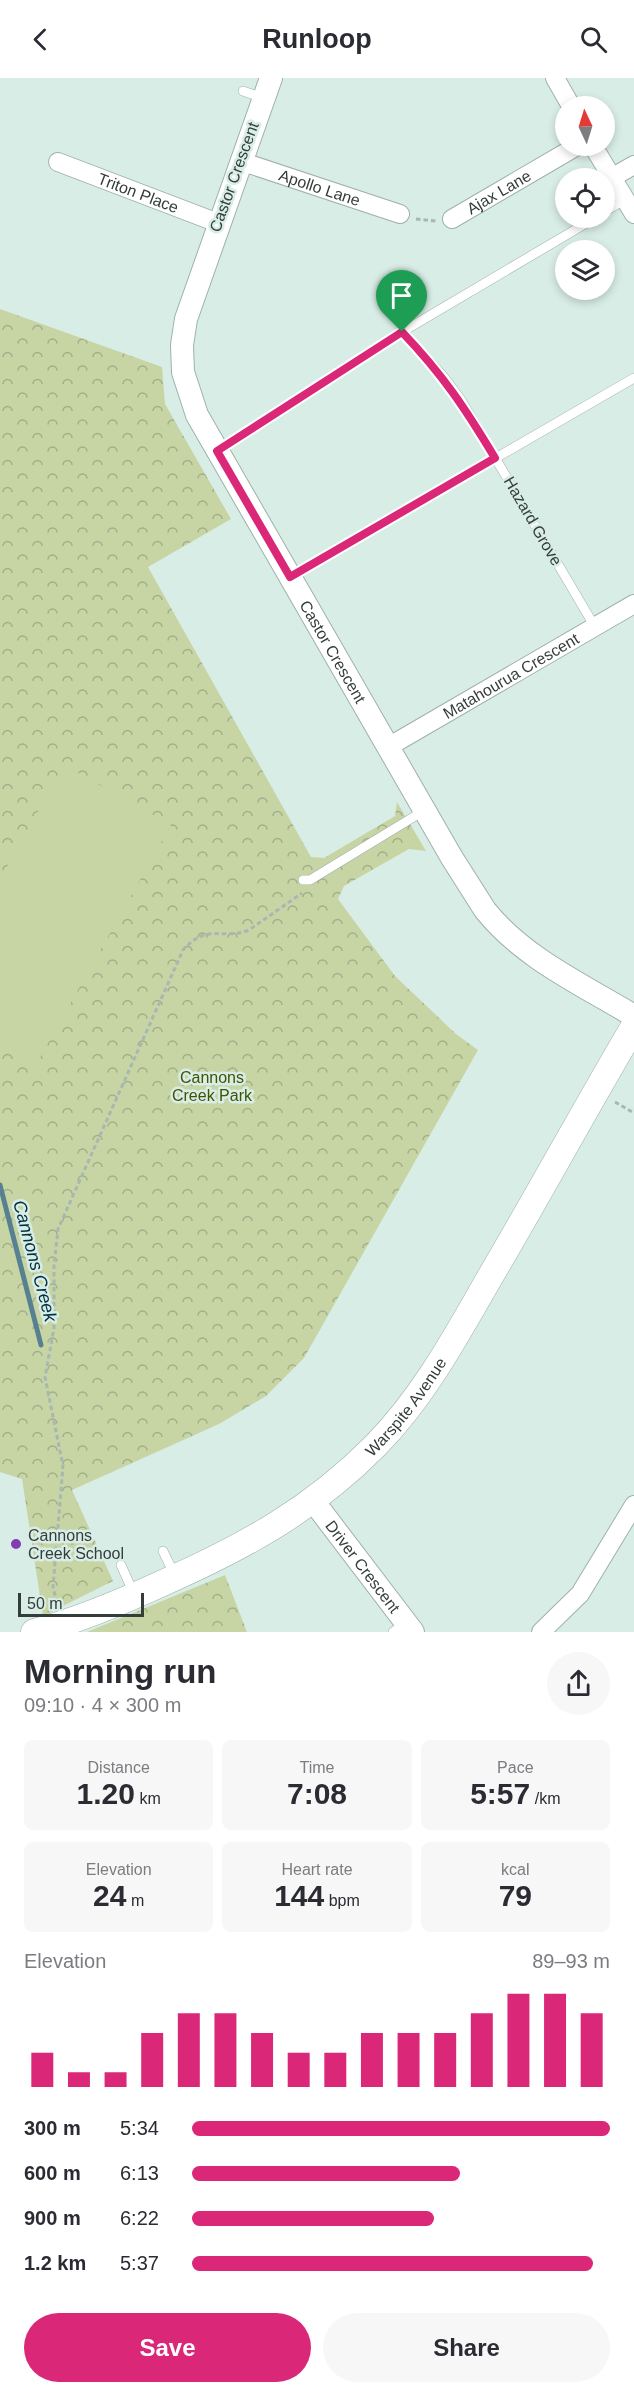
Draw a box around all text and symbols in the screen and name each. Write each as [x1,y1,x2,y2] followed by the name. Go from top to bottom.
[24,23,57,56] icon: back
[577,23,610,56] icon: search
[262,24,372,54] text: Runloop
[555,96,615,156] north arrow
[555,96,615,300] map controls
[206,119,262,234] street label: Castor Crescent
[277,166,363,209] street label: Apollo Lane
[464,166,534,217] street label: Ajax Lane
[555,168,615,228] button: locate
[96,170,181,216] street label: Triton Place
[555,240,615,300] button: layers
[376,270,427,332] pin
[385,279,418,312] icon: arrive
[501,474,565,568] street label: Hazard Grove
[297,597,370,706] street label: Castor Crescent
[440,629,582,722] street label: Matahourua Crescent
[172,1069,253,1104] park label: Cannons Creek Park
[9,1198,61,1325] water label: Cannons Creek
[362,1354,449,1459] street label: Warspite Avenue
[323,1517,404,1616] street label: Driver Crescent
[28,1527,124,1562] place label: Cannons Creek School
[9,1537,23,1551] marker: Cannons Creek School
[18,1590,144,1618] scale bar
[27,1595,63,1612] text: 50 m
[547,1652,610,1715] button: share
[24,1653,216,1690] text: Morning run
[24,1694,181,1716] text: 09:10 · 4 × 300 m
[88,1759,150,1776] text: Distance
[300,1759,334,1776] text: Time
[497,1759,534,1776] text: Pace
[77,1777,135,1810] text: 1.20
[287,1777,347,1810] text: 7:08
[470,1777,530,1810] text: 5:57
[135,1790,161,1807] text: km
[530,1790,560,1807] text: /km
[86,1861,152,1878] text: Elevation
[281,1861,353,1878] text: Heart rate
[501,1861,530,1878] text: kcal
[93,1879,126,1912] text: 24
[274,1879,324,1912] text: 144
[499,1879,532,1912] text: 79
[126,1892,144,1909] text: m
[324,1892,360,1909] text: bpm
[24,1950,106,1972] text: Elevation
[532,1950,610,1972] text: 89–93 m
[24,2117,81,2139] text: 300 m
[120,2117,159,2139] text: 5:34
[24,2162,81,2184] text: 600 m
[120,2162,159,2184] text: 6:13
[24,2207,81,2229] text: 900 m
[120,2207,159,2229] text: 6:22
[24,2252,86,2274] text: 1.2 km
[120,2252,159,2274] text: 5:37
[24,2313,311,2382] button: Save
[323,2313,610,2382] button: Share

